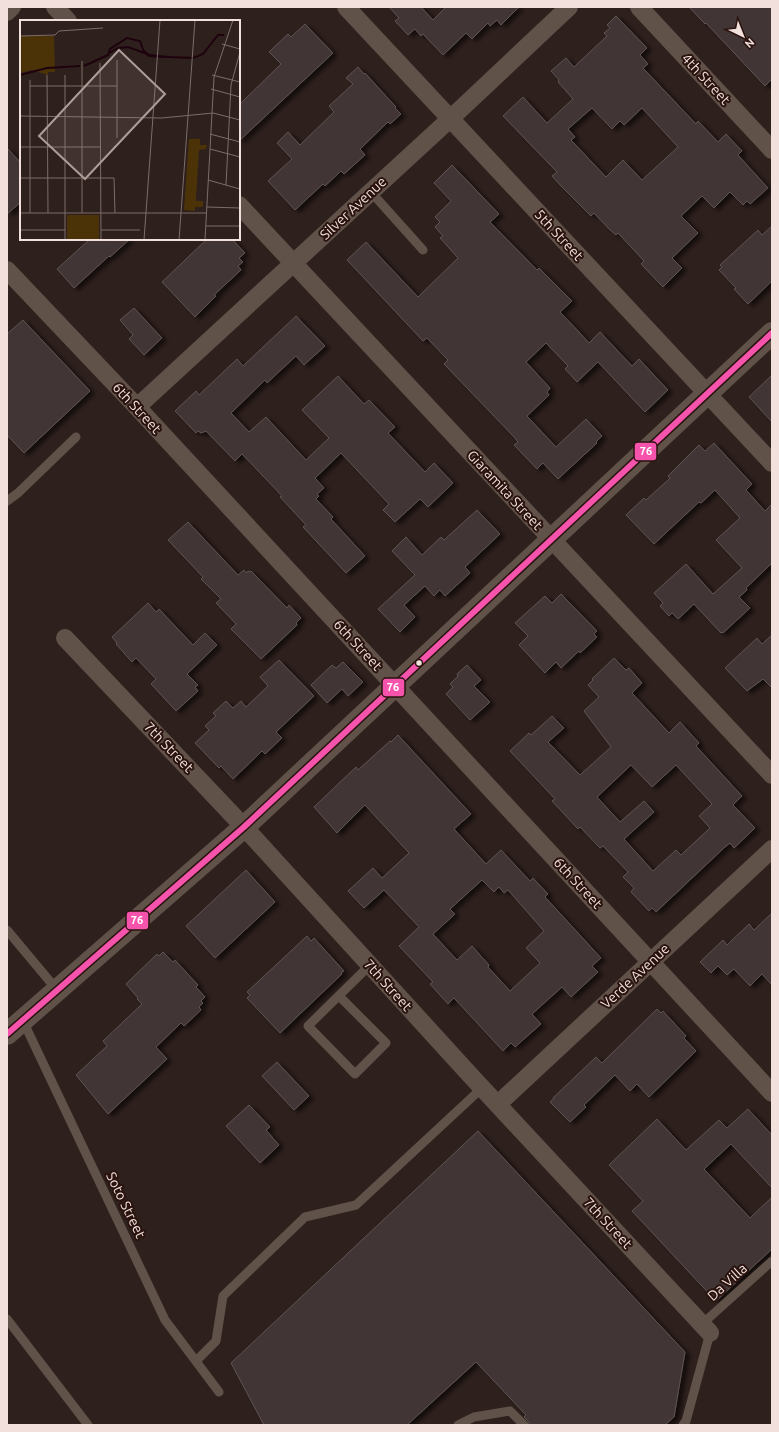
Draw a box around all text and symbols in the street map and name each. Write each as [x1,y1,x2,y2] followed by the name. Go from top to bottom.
[723,16,763,56] north arrow
[20,20,240,240] inset map
[743,36,757,51] text: N
[678,50,734,108] street label: 4th Street
[317,173,389,243] street label: Silver Avenue
[531,206,587,264] street label: 5th Street
[109,379,165,437] street label: 6th Street
[634,442,657,461] line badge: 76
[640,445,652,457] text: 76
[464,447,546,533] street label: Giaramita Street
[330,616,386,674] street label: 6th Street
[414,658,424,668] unlabelled marker
[382,678,405,697] line badge: 76
[387,681,399,693] text: 76
[141,719,197,776] street label: 7th Street
[550,854,606,912] street label: 6th Street
[126,911,149,930] line badge: 76
[131,914,143,926] text: 76
[597,940,673,1012] street label: Verde Avenue
[361,956,416,1014] street label: 7th Street
[103,1169,149,1241] street label: Soto Street
[580,1194,636,1252] street label: 7th Street
[704,1260,750,1304] street label: Da Villa

